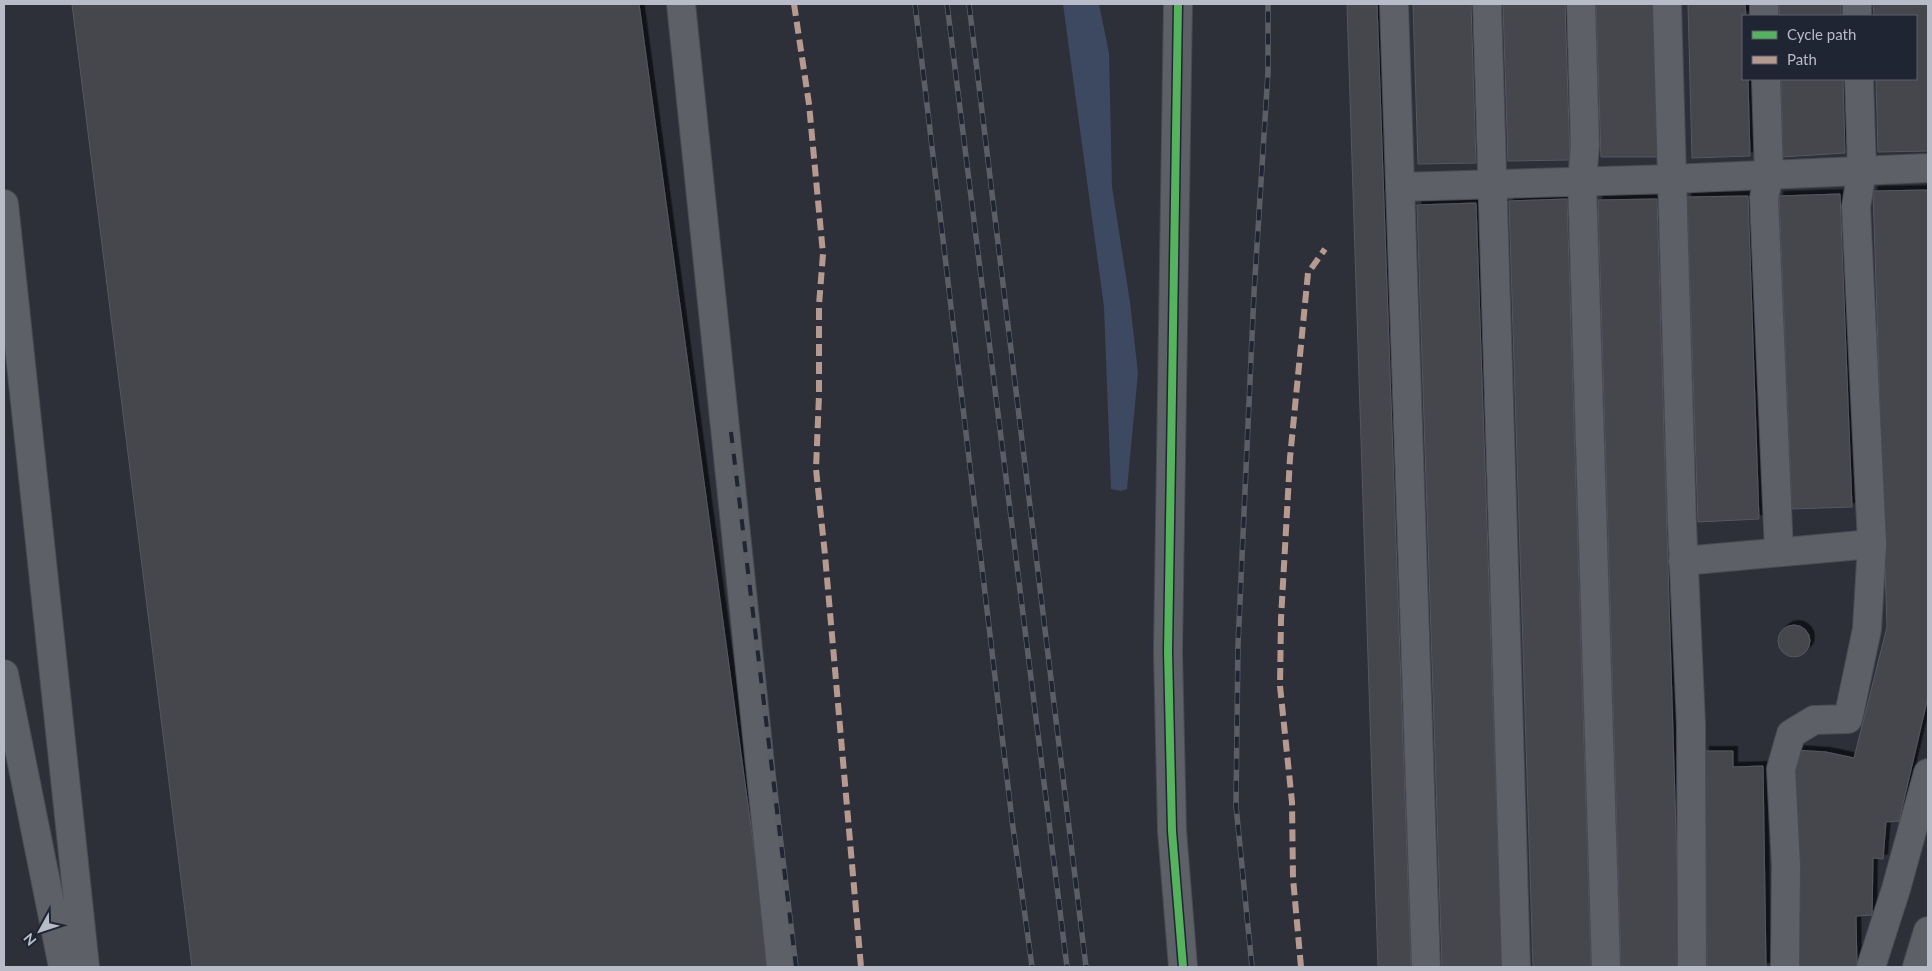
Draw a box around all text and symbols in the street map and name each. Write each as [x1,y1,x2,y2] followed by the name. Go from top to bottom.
[1742,15,1917,80] legend
[1787,25,1856,43] text: Cycle path
[1787,50,1817,68] text: Path
[15,906,65,956] north arrow
[20,930,40,949] text: N

